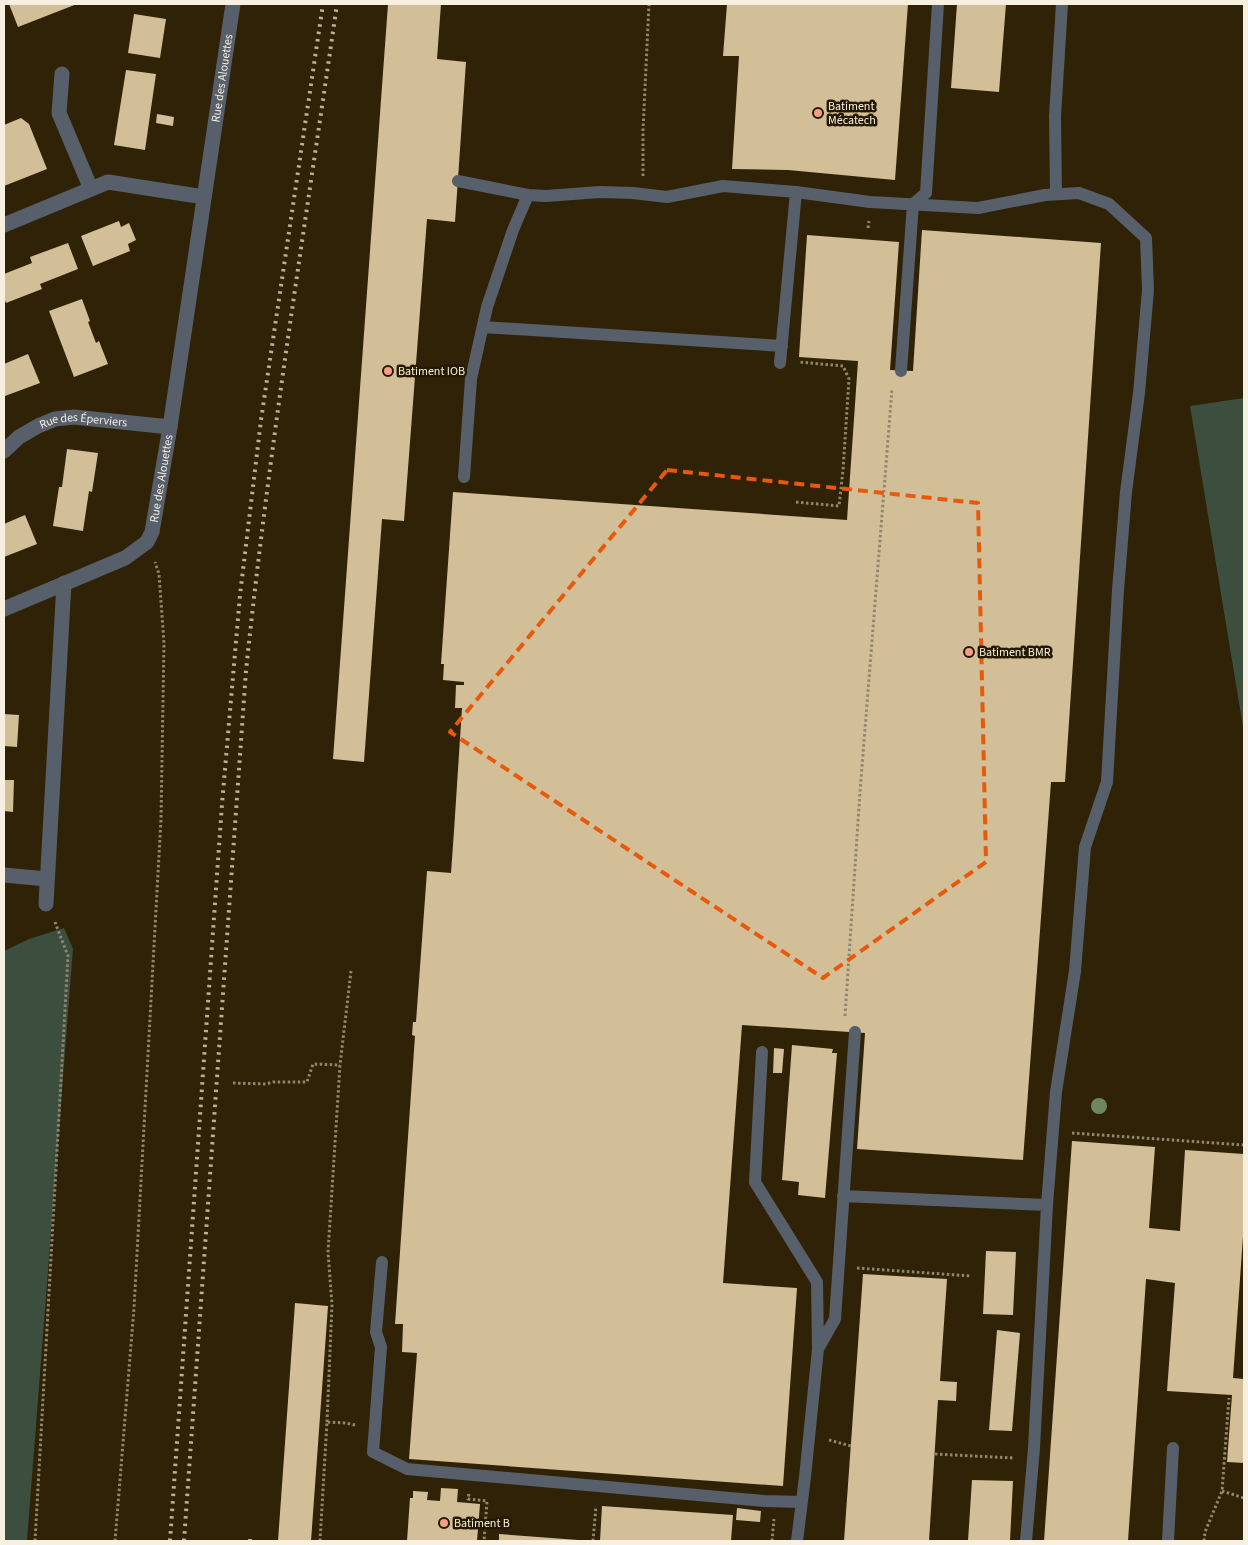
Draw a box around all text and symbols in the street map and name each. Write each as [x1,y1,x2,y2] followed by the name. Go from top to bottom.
[208,33,237,123] street label: Rue des Alouettes
[828,98,876,129] place label: Batiment Mécatech
[812,107,824,119] marker: Batiment Mécatech
[398,363,465,380] place label: Batiment IOB
[382,365,394,377] marker: Batiment IOB
[37,409,128,434] street label: Rue des Éperviers
[146,433,178,524] street label: Rue des Alouettes
[979,644,1051,661] place label: Batiment BMR
[963,646,975,658] marker: Batiment BMR
[454,1515,510,1532] place label: Batiment B
[438,1517,450,1529] marker: Batiment B

